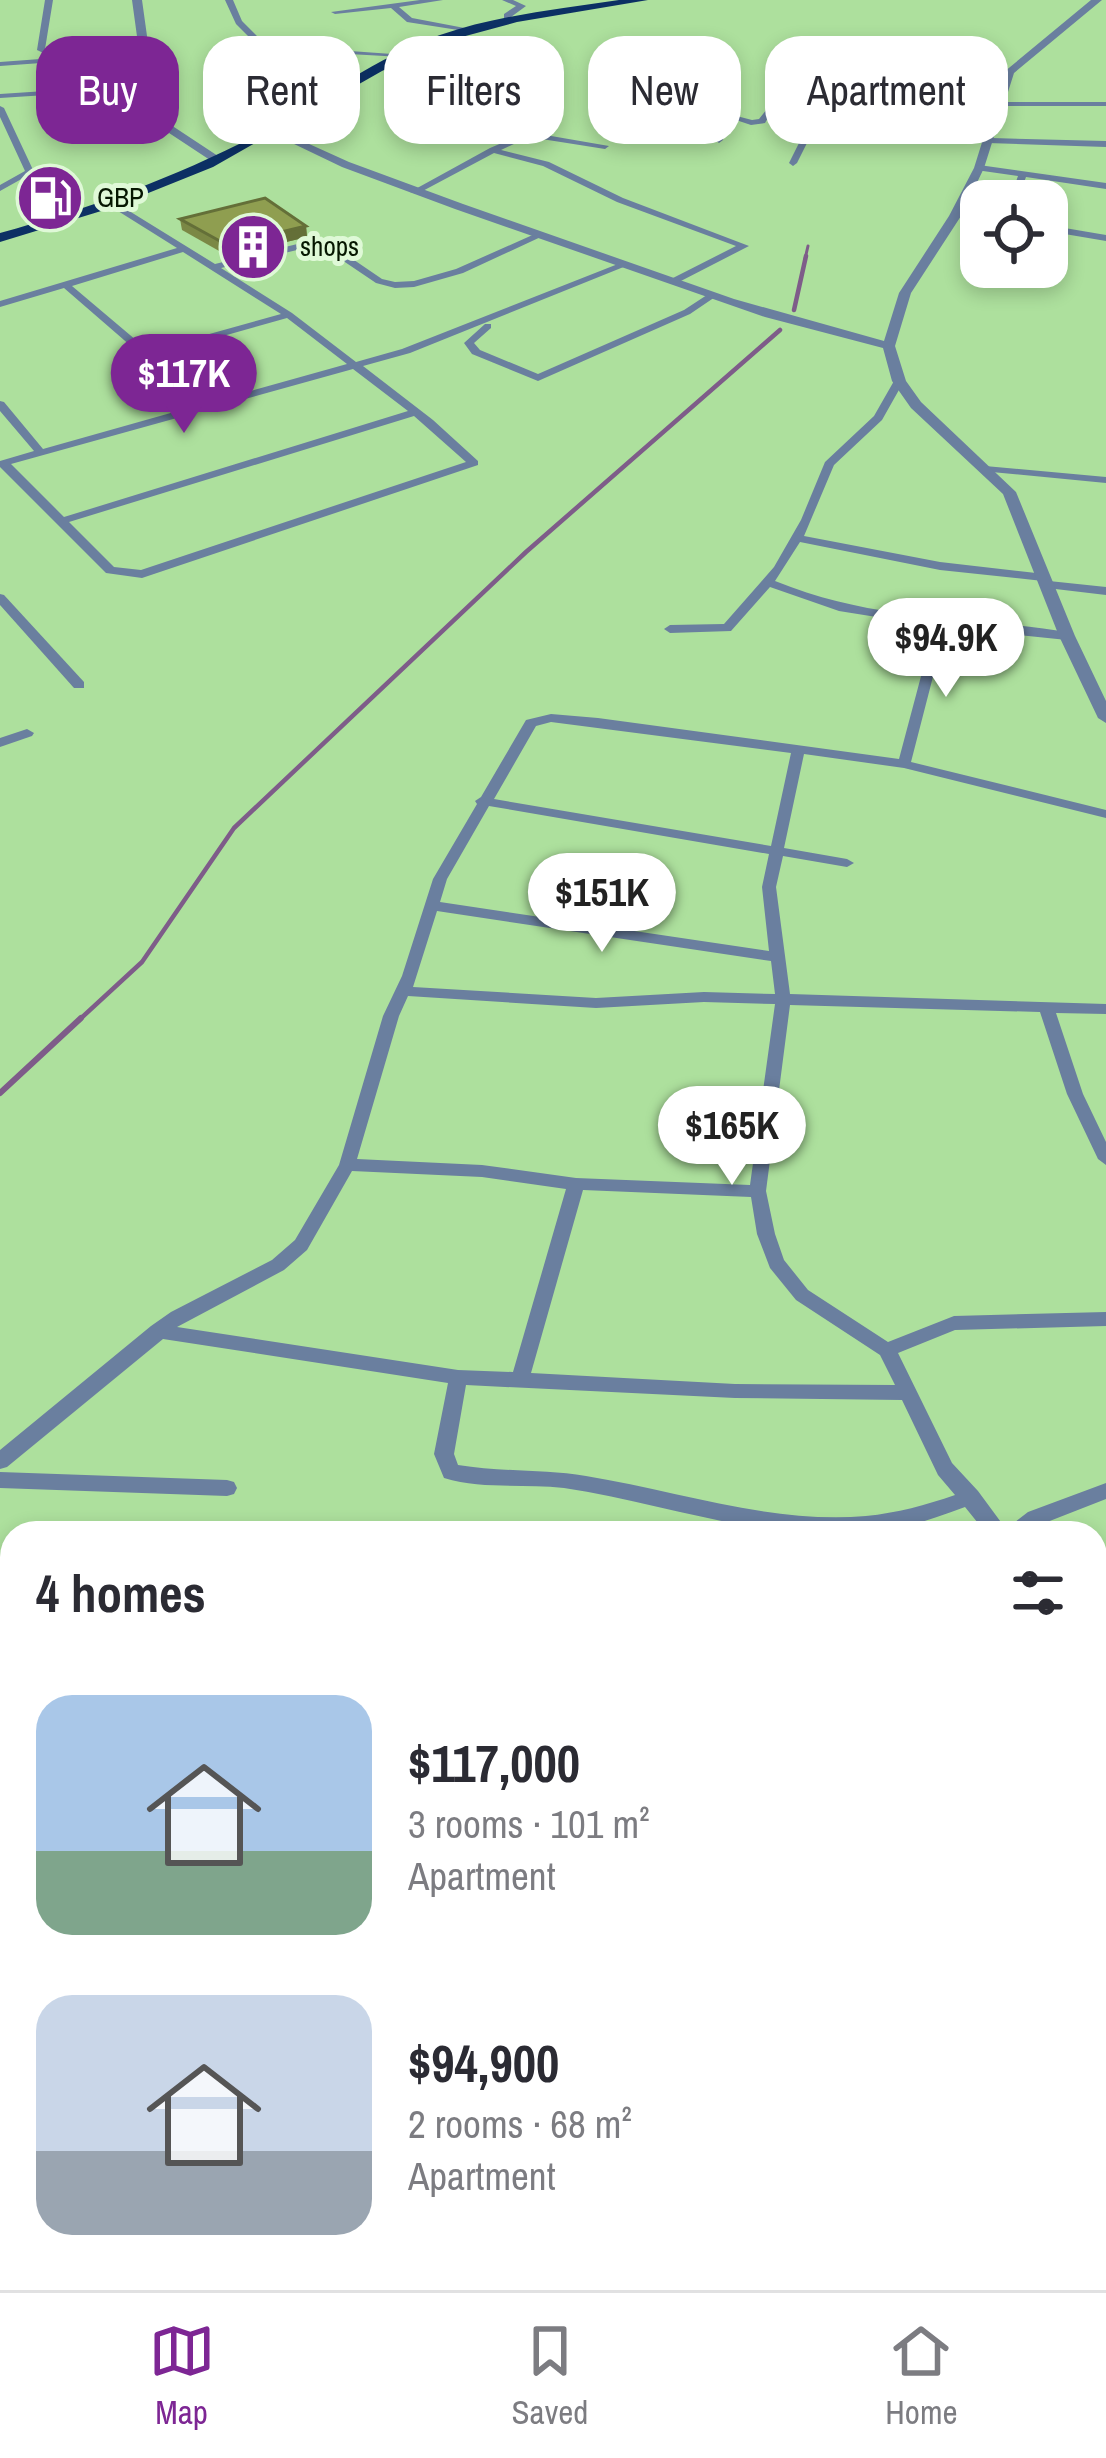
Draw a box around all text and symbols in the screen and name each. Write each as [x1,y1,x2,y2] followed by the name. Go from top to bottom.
[36,36,179,144] chip: Buy
[203,36,360,144] chip: Rent
[384,36,564,144] chip: Filters
[588,36,741,144] chip: New
[765,36,1008,144] chip: Apartment
[15,163,85,233] fuel station icon: GBP
[97,179,144,215] place label: GBP
[960,180,1068,288] map controls
[960,180,1068,288] button: locate
[218,212,288,282] building icon: shops
[300,228,359,264] place label: shops
[100,334,268,436] pin: $117K
[138,347,230,399] text: $117K
[848,598,1044,700] pin: $94.9K
[894,611,998,663] text: $94.9K
[518,853,686,955] pin: $151K
[555,866,649,918] text: $151K
[648,1086,816,1188] pin: $165K
[685,1099,779,1151] text: $165K
[36,1559,206,1628] text: 4 homes
[1005,1560,1071,1626] icon: filters
[408,1729,580,1798] text: $117,000
[132,1743,276,1887] icon: home
[408,1798,650,1850] text: 3 rooms · 101 m²
[408,1850,556,1902] text: Apartment
[408,2029,559,2098] text: $94,900
[132,2043,276,2187] icon: home
[408,2098,632,2150] text: 2 rooms · 68 m²
[408,2150,556,2202] text: Apartment
[149,2318,215,2434] tab: Map
[512,2318,588,2434] tab: Saved
[885,2318,957,2434] tab: Home

